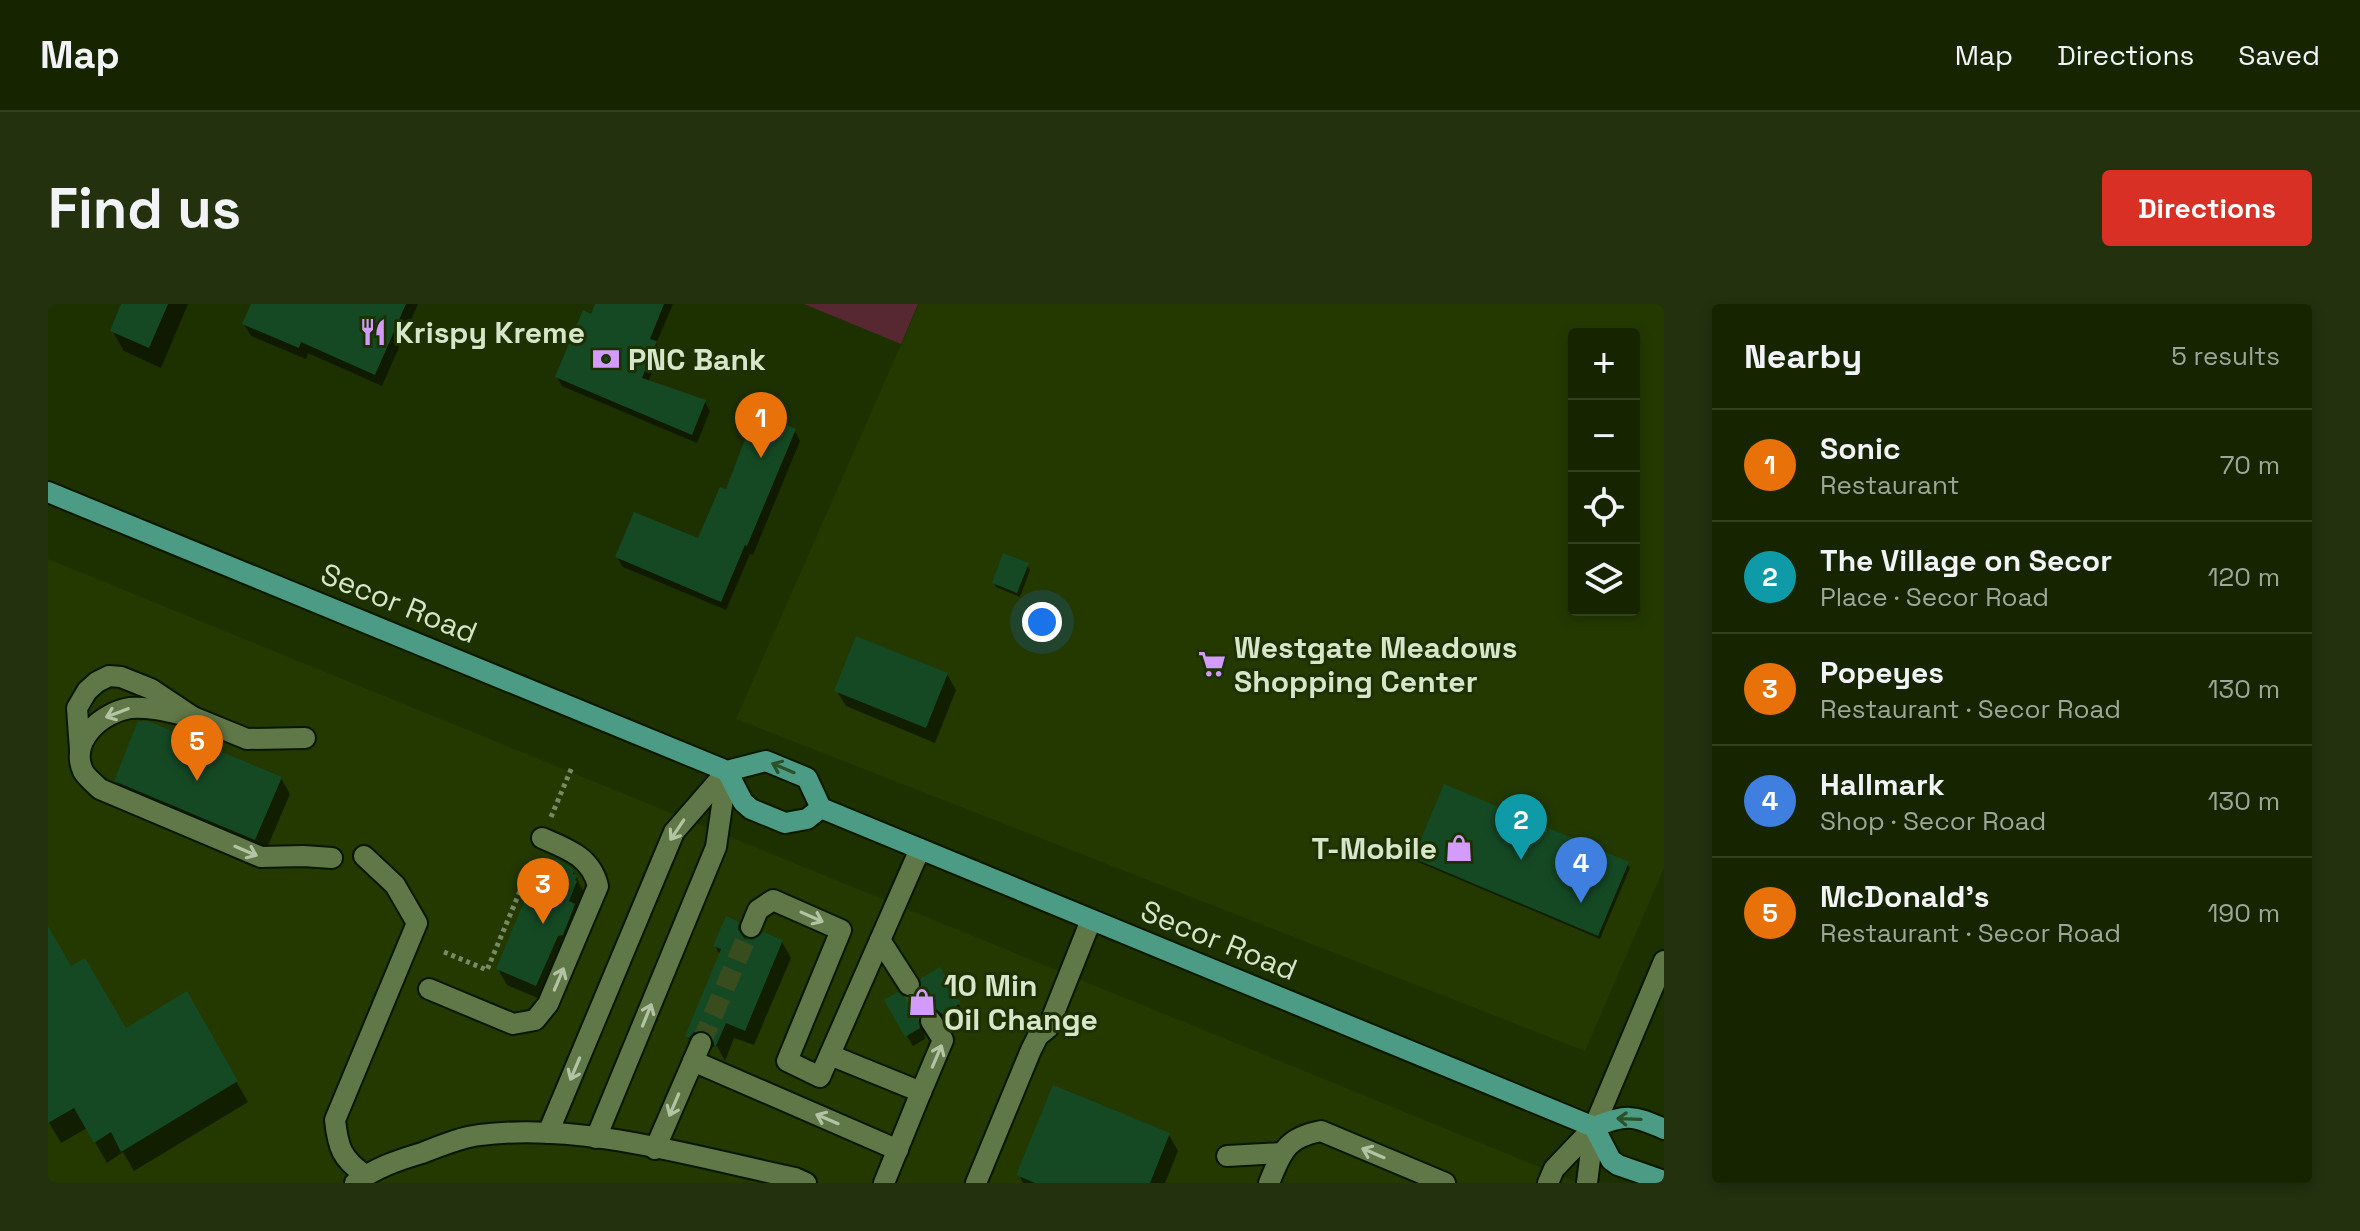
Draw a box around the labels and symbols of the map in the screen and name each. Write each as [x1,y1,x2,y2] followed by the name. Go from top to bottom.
[395,313,585,352] place label: Krispy Kreme
[358,317,388,347] restaurant icon: Krispy Kreme
[628,340,766,379] place label: PNC Bank
[591,344,621,374] bank icon: PNC Bank
[735,392,787,458] pin: 1
[315,554,483,652] street label: Secor Road
[1022,602,1062,642] your location
[1234,628,1518,701] place label: Westgate Meadows Shopping Center
[1197,649,1227,679] supermarket icon: Westgate Meadows Shopping Center
[105,707,130,721] one-way arrow
[171,715,223,781] pin: 5
[771,760,796,774] one-way arrow
[1495,794,1547,860] pin: 2
[669,819,686,841] one-way arrow
[1311,829,1437,868] place label: T-Mobile
[1444,833,1474,863] shop icon: T-Mobile
[1555,837,1607,903] pin: 4
[233,845,258,860] one-way arrow
[517,858,569,924] pin: 3
[1135,891,1303,989] street label: Secor Road
[799,910,823,925] one-way arrow
[944,966,1098,1039] place label: 10 Min Oil Change
[552,967,567,992] one-way arrow
[907,987,937,1017] shop icon: 10 Min Oil Change
[640,1003,655,1028] one-way arrow
[930,1044,945,1068] one-way arrow
[566,1056,581,1081] one-way arrow
[665,1092,680,1117] one-way arrow
[815,1110,840,1125] one-way arrow
[1617,1111,1643,1126] one-way arrow
[1361,1145,1386,1159] one-way arrow

